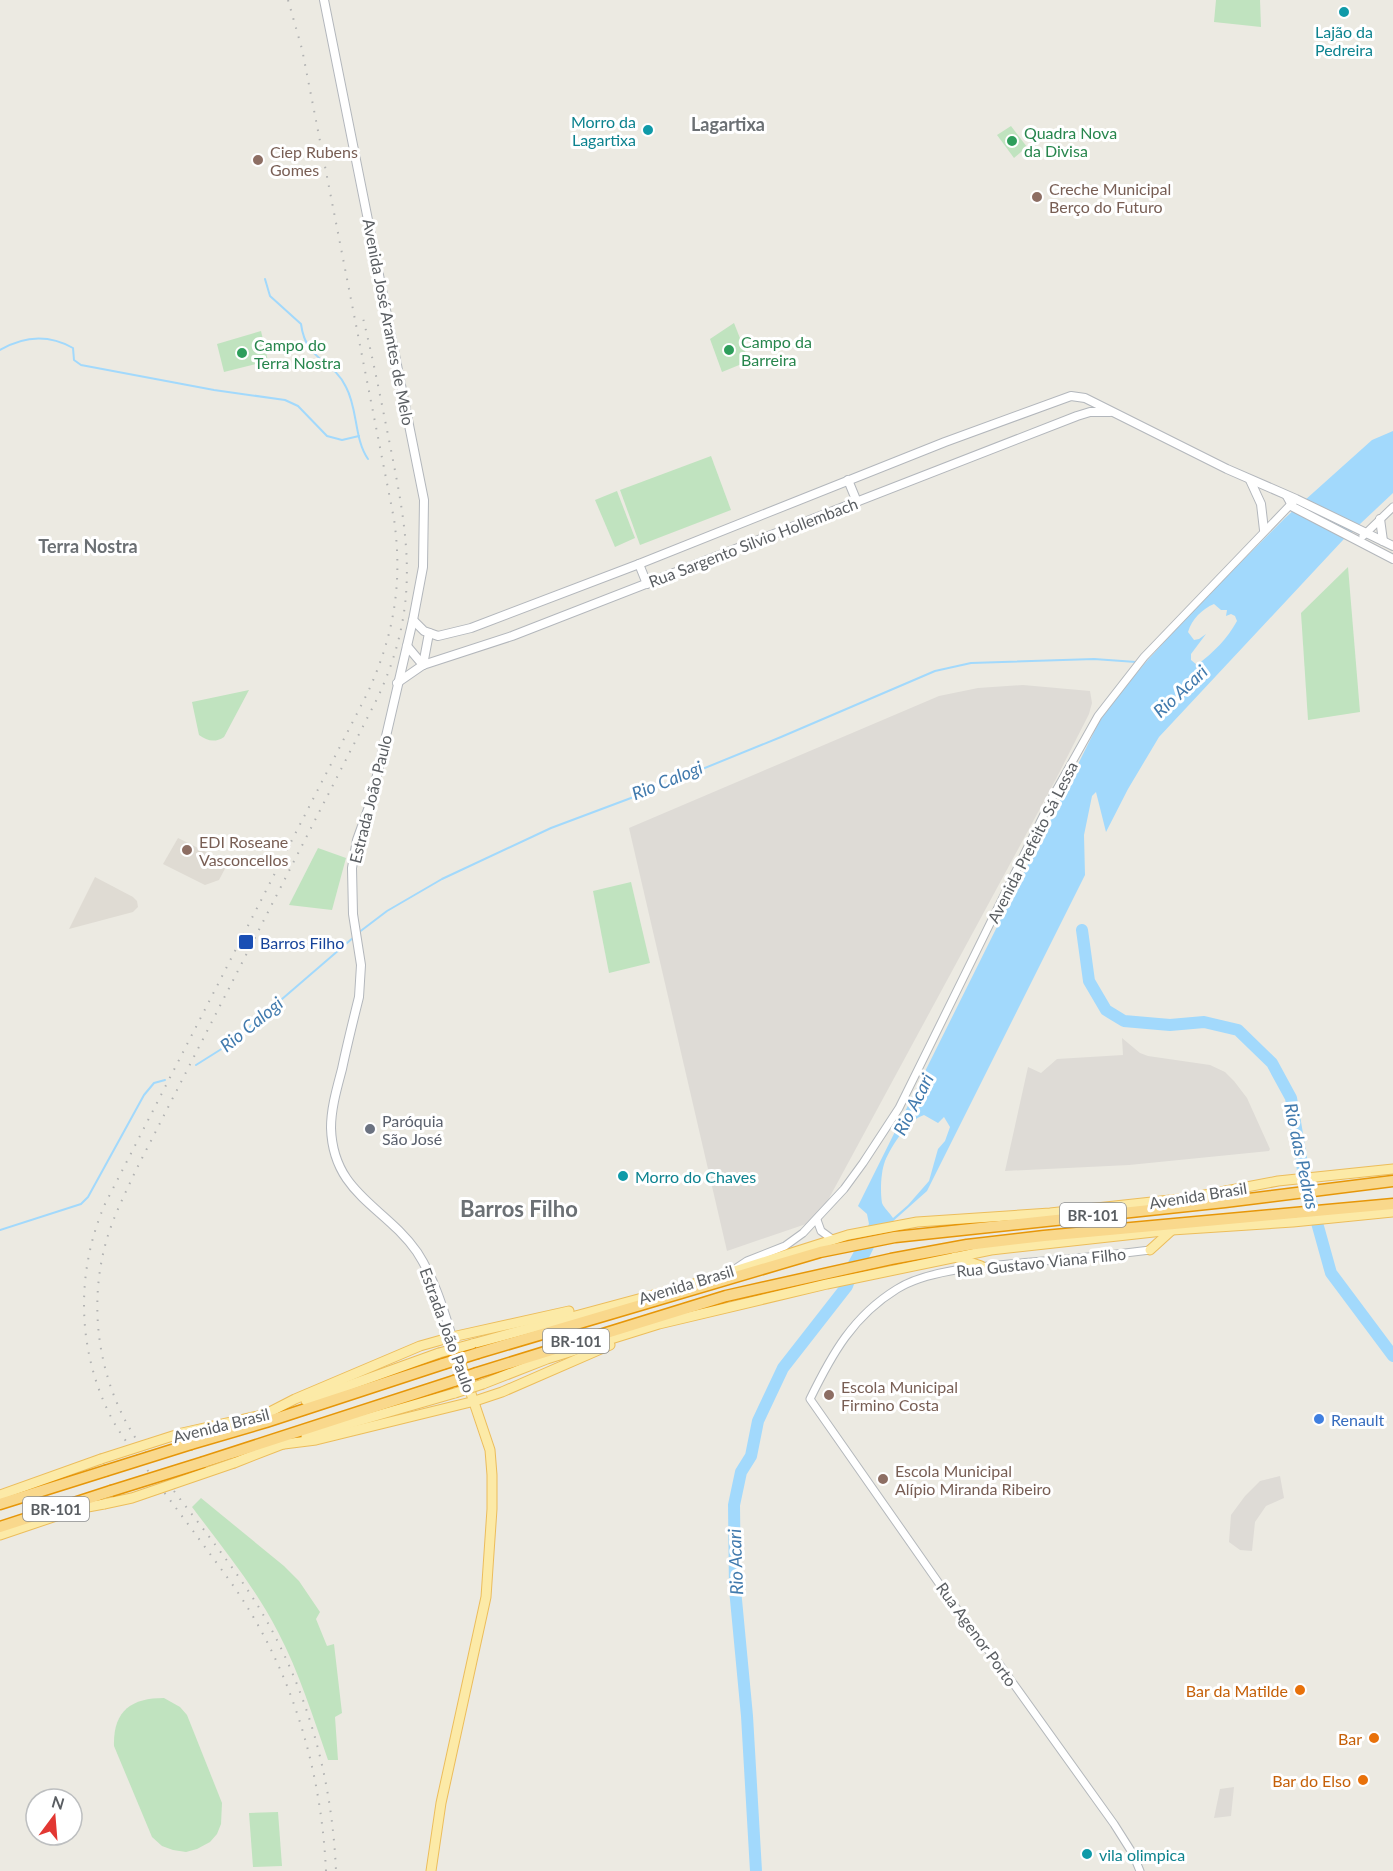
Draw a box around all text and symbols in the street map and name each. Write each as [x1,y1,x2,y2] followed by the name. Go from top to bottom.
[1337,5,1351,19] marker: Lajão da Pedreira
[1315,22,1373,59] place label: Lajão da Pedreira
[571,112,636,149] place label: Morro da Lagartixa
[691,113,765,135] district label: Lagartixa
[641,123,655,137] marker: Morro da Lagartixa
[1024,123,1117,160] place label: Quadra Nova da Divisa
[1005,134,1019,148] marker: Quadra Nova da Divisa
[270,142,358,179] place label: Ciep Rubens Gomes
[251,153,265,167] marker: Ciep Rubens Gomes
[1049,179,1171,216] place label: Creche Municipal Berço do Futuro
[1030,190,1044,204] marker: Creche Municipal Berço do Futuro
[360,217,418,427] street label: Avenida José Arantes de Melo
[741,332,812,369] place label: Campo da Barreira
[254,335,341,372] place label: Campo do Terra Nostra
[722,343,736,357] marker: Campo da Barreira
[235,346,249,360] marker: Campo do Terra Nostra
[646,493,860,591] street label: Rua Sargento Silvio Hollembach
[38,535,138,557] district label: Terra Nostra
[1148,660,1212,722] water label: Rio Acari
[345,733,395,865] street label: Estrada João Paulo
[628,756,706,804] water label: Rio Calogi
[983,758,1081,926] street label: Avenida Prefeito Sá Lessa
[199,832,289,869] place label: EDI Roseane Vasconcellos
[180,843,194,857] marker: EDI Roseane Vasconcellos
[237,933,255,951] marker: Barros Filho
[260,933,344,952] place label: Barros Filho
[215,992,287,1056] water label: Rio Calogi
[888,1070,938,1138] water label: Rio Acari
[1280,1101,1324,1211] water label: Rio das Pedras
[382,1111,444,1148] place label: Paróquia São José
[363,1122,377,1136] marker: Paróquia São José
[635,1167,756,1186] place label: Morro do Chaves
[616,1169,630,1183] marker: Morro do Chaves
[1148,1178,1248,1212] street label: Avenida Brasil
[460,1195,578,1222] district label: Barros Filho
[1060,1203,1126,1227] road number: BR-101
[955,1244,1127,1280] street label: Rua Gustavo Viana Filho
[636,1260,736,1308] street label: Avenida Brasil
[417,1265,479,1395] street label: Estrada João Paulo
[543,1329,609,1353] road number: BR-101
[841,1377,958,1414] place label: Escola Municipal Firmino Costa
[822,1388,836,1402] marker: Escola Municipal Firmino Costa
[171,1404,271,1446] street label: Avenida Brasil
[1331,1410,1385,1429] place label: Renault
[1312,1412,1326,1426] marker: Renault
[895,1461,1051,1498] place label: Escola Municipal Alípio Miranda Ribeiro
[876,1472,890,1486] marker: Escola Municipal Alípio Miranda Ribeiro
[23,1497,89,1521] road number: BR-101
[723,1529,747,1595] water label: Rio Acari
[933,1578,1021,1690] street label: Rua Agenor Porto
[1186,1681,1288,1700] place label: Bar da Matilde
[1293,1683,1307,1697] marker: Bar da Matilde
[1338,1729,1362,1748] place label: Bar
[1367,1731,1381,1745] marker: Bar
[1272,1771,1351,1790] place label: Bar do Elso
[1356,1773,1370,1787] marker: Bar do Elso
[24,1787,84,1847] north arrow
[50,1791,67,1813] text: N
[1099,1845,1185,1864] place label: vila olimpica
[1080,1847,1094,1861] marker: vila olimpica

